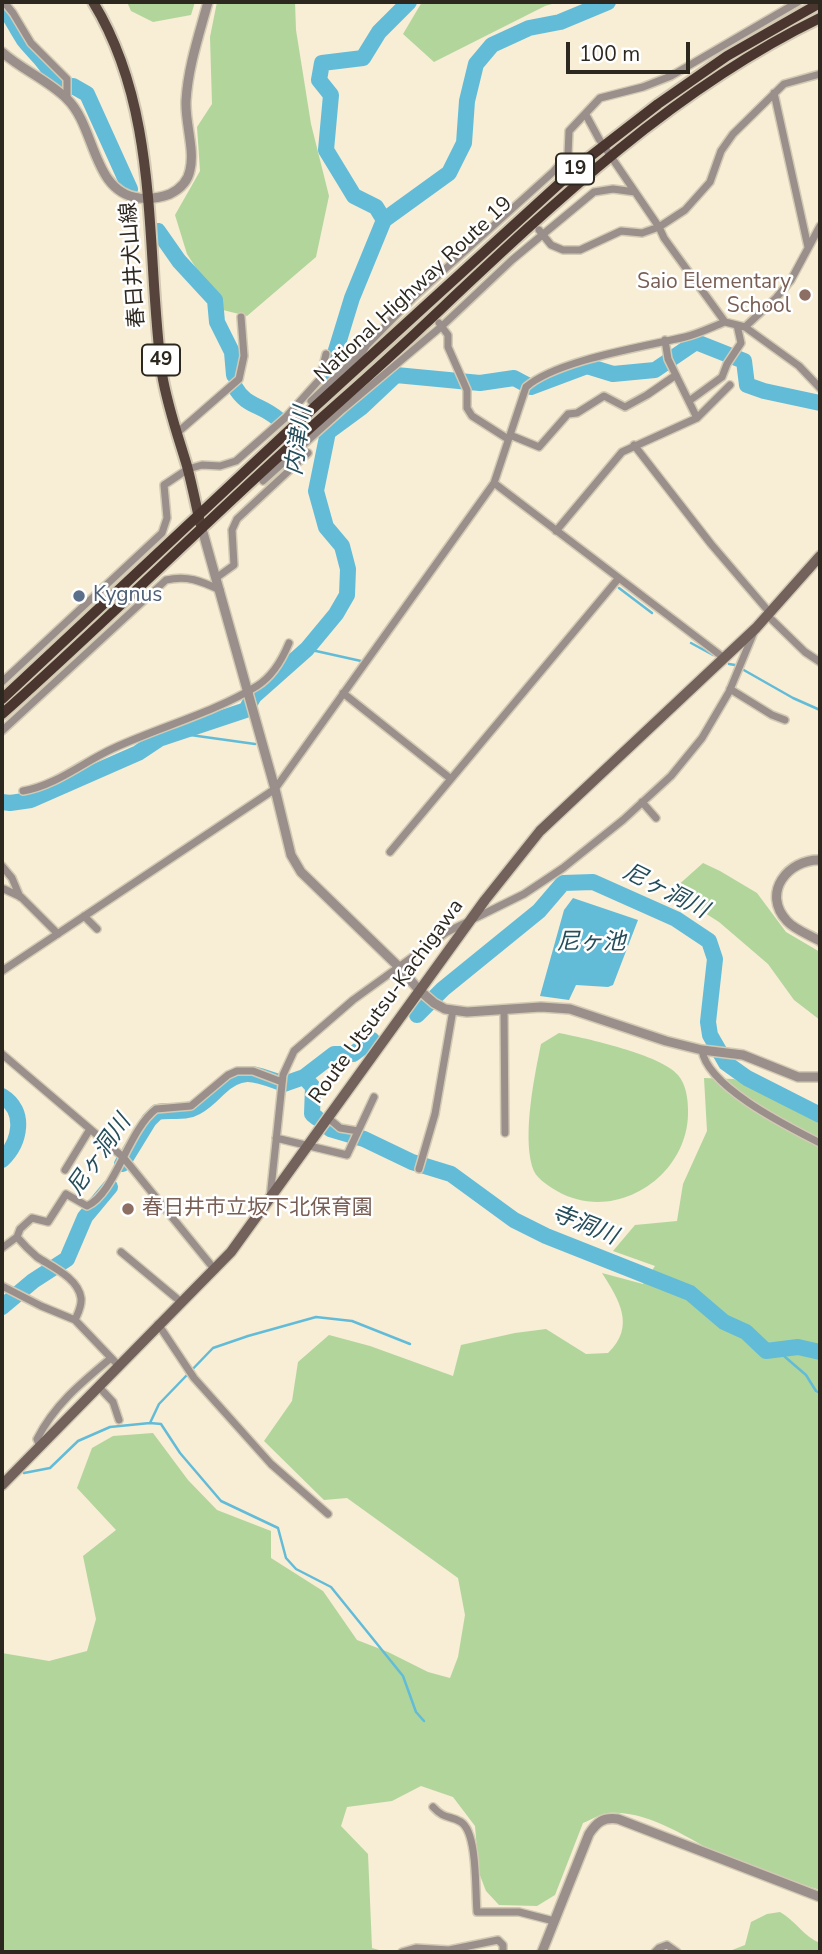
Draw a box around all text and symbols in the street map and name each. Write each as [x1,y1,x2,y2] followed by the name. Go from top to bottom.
[570,28,694,72] scale bar
[579,40,640,68] text: 100 m
[556,154,594,184] road number: 19
[310,192,518,388] street label: National Highway Route 19
[117,201,151,329] street label: 春日井犬山線
[637,270,791,320] place label: Saio Elementary School
[797,287,813,303] marker: Saio Elementary School
[142,344,180,376] road number: 49
[282,405,318,477] water label: 内津川
[93,583,162,609] place label: Kygnus
[71,588,87,604] marker: Kygnus
[618,859,712,925] water label: 尼ヶ洞川
[304,895,470,1109] street label: Route Utsutsu-Kachigawa
[557,929,625,957] water label: 尼ヶ池
[62,1110,138,1202] water label: 尼ヶ洞川
[142,1196,373,1222] place label: 春日井市立坂下北保育園
[547,1200,621,1252] water label: 寺洞川
[120,1201,136,1217] marker: 春日井市立坂下北保育園

